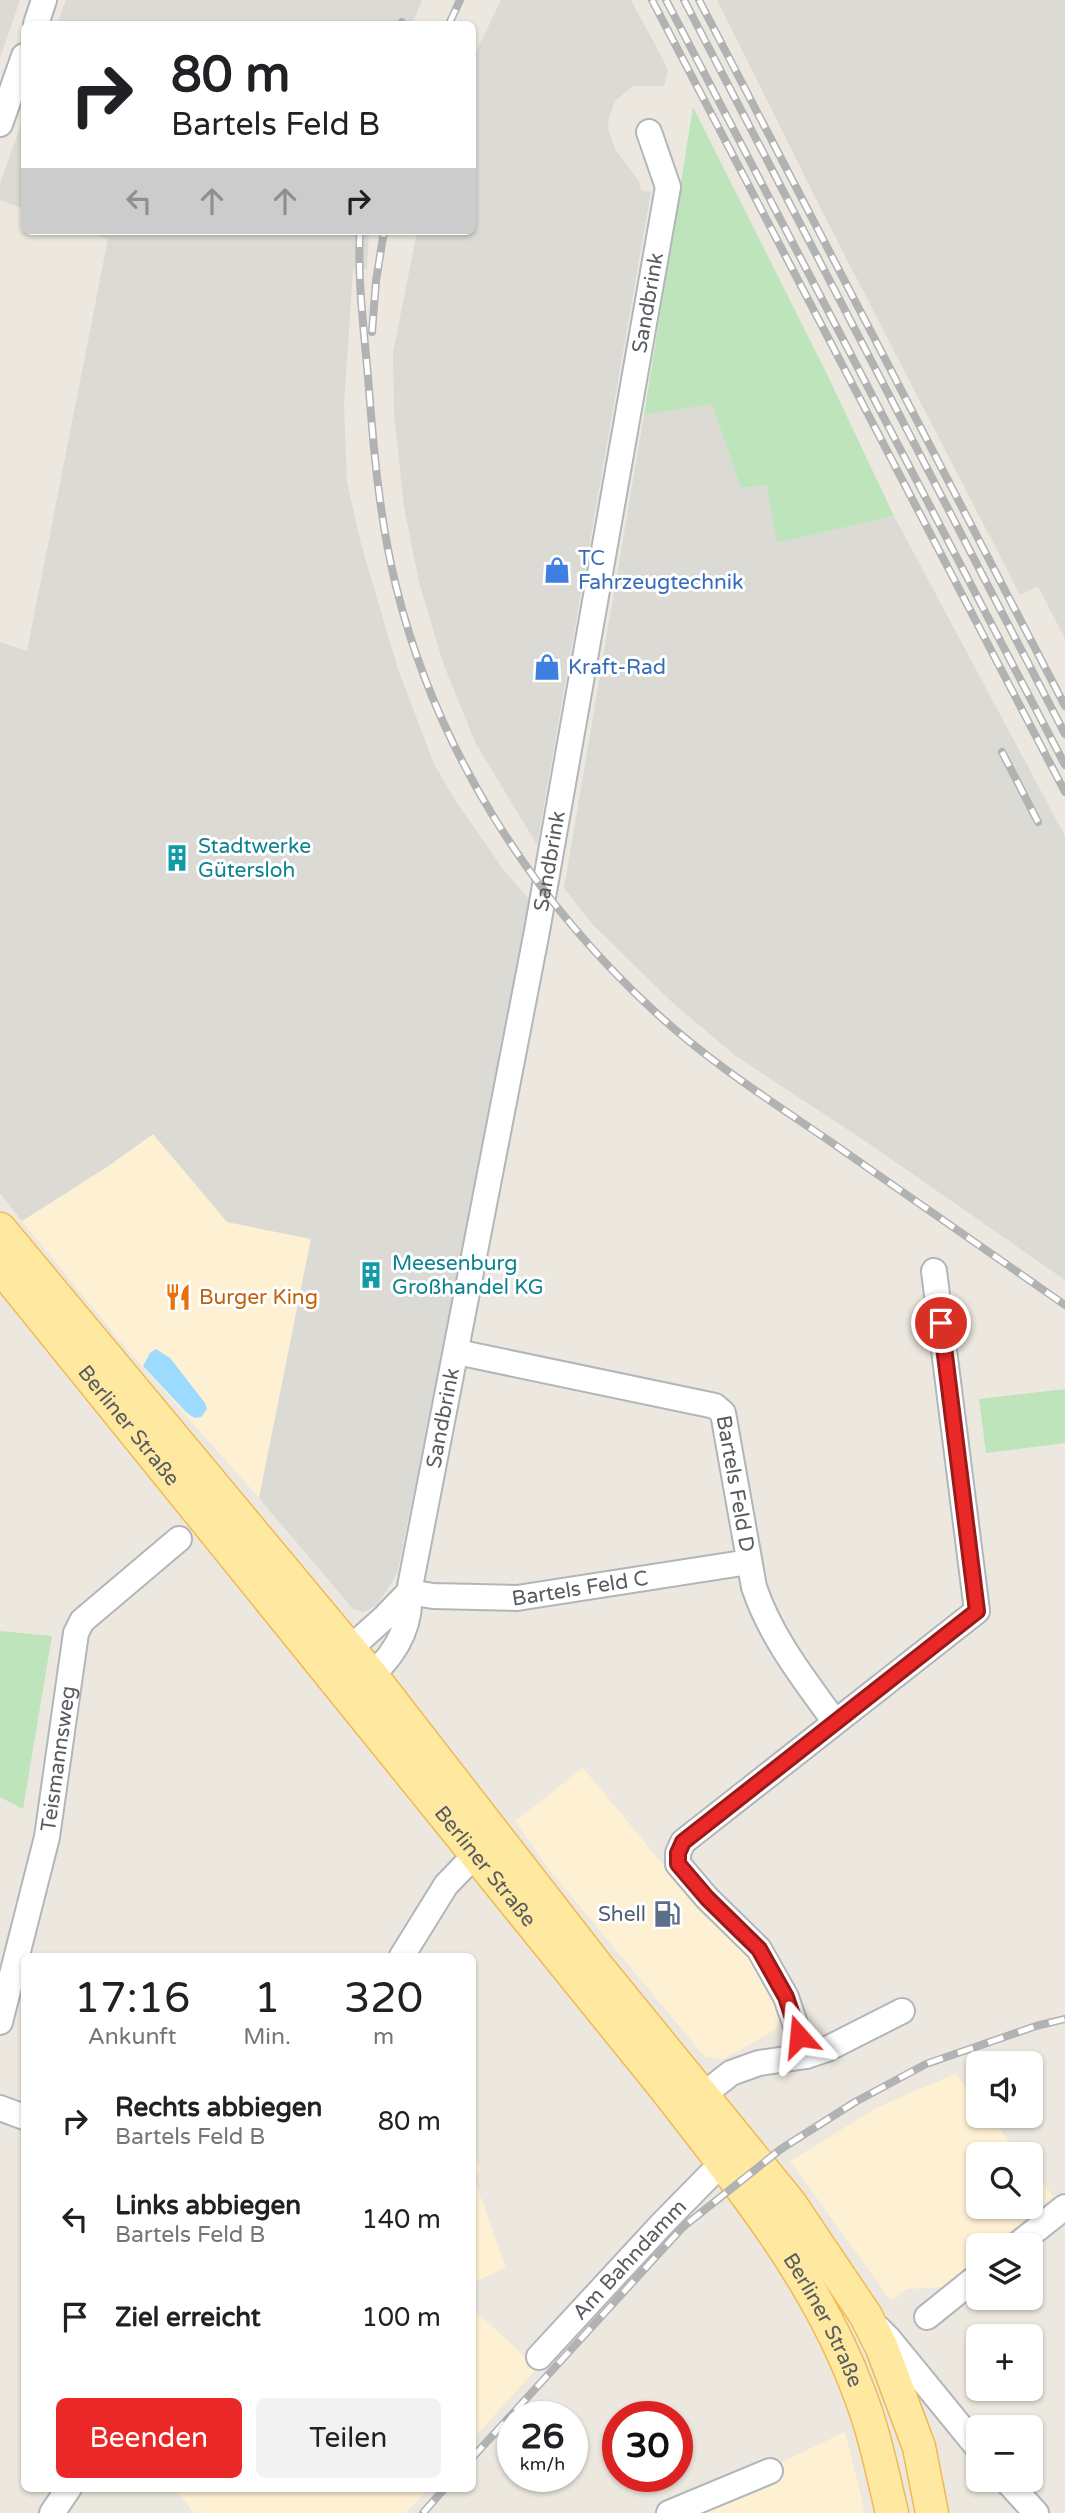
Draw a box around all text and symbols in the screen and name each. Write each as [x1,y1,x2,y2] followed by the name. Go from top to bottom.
[171,46,290,105] text: 80 m
[56,49,147,140] icon: right
[171,106,380,144] text: Bartels Feld B
[120,182,158,220] icon: left
[193,182,231,220] icon: ahead
[266,182,304,220] icon: ahead
[339,182,377,220] icon: right
[627,251,669,355] street label: Sandbrink
[578,546,743,595] place label: TC Fahrzeugtechnik
[542,555,572,585] shop icon: TC Fahrzeugtechnik
[532,652,562,682] shop icon: Kraft-Rad
[568,655,666,680] place label: Kraft-Rad
[529,809,571,913] street label: Sandbrink
[198,834,311,883] place label: Stadtwerke Gütersloh
[162,843,192,873] building icon: Stadtwerke Gütersloh
[392,1251,544,1300] place label: Meesenburg Großhandel KG
[356,1260,386,1290] building icon: Meesenburg Großhandel KG
[163,1282,193,1312] restaurant icon: Burger King
[199,1285,318,1310] place label: Burger King
[911,1293,971,1353] pin
[922,1304,960,1342] icon: arrive
[72,1360,185,1491] street label: Berliner Straße
[421,1366,465,1470] street label: Sandbrink
[711,1413,760,1554] street label: Bartels Feld D
[510,1566,650,1612] street label: Bartels Feld C
[36,1684,81,1833] street label: Teismannsweg
[429,1801,541,1932] street label: Berliner Straße
[652,1899,682,1929] fuel station icon: Shell
[598,1902,646,1927] place label: Shell
[74,1973,190,2024] text: 17:16
[254,1973,280,2024] text: 1
[344,1973,423,2024] text: 320
[762,1999,836,2073] position arrow
[88,2023,176,2051] text: Ankunft
[243,2023,291,2051] text: Min.
[373,2023,394,2051] text: m
[966,2051,1043,2492] map controls
[966,2051,1043,2128] button: sound
[115,2092,322,2123] text: Rechts abbiegen
[56,2102,94,2140] icon: right
[378,2106,441,2137] text: 80 m
[115,2123,265,2151] text: Bartels Feld B
[966,2142,1043,2219] button: search
[115,2190,301,2221] text: Links abbiegen
[568,2194,692,2325] street label: Am Bahndamm
[56,2200,94,2238] icon: left
[361,2204,441,2235] text: 140 m
[115,2221,265,2249] text: Bartels Feld B
[966,2233,1043,2310] button: layers
[777,2249,868,2391] street label: Berliner Straße
[56,2298,94,2336] icon: arrive
[115,2302,261,2333] text: Ziel erreicht
[361,2302,441,2333] text: 100 m
[966,2324,1043,2401] button: +
[56,2398,242,2478] button: Beenden
[256,2398,441,2478] button: Teilen
[602,2401,693,2492] speed limit sign: 30
[966,2415,1043,2492] button: −
[521,2416,564,2458] text: 26
[520,2453,565,2475] text: km/h

